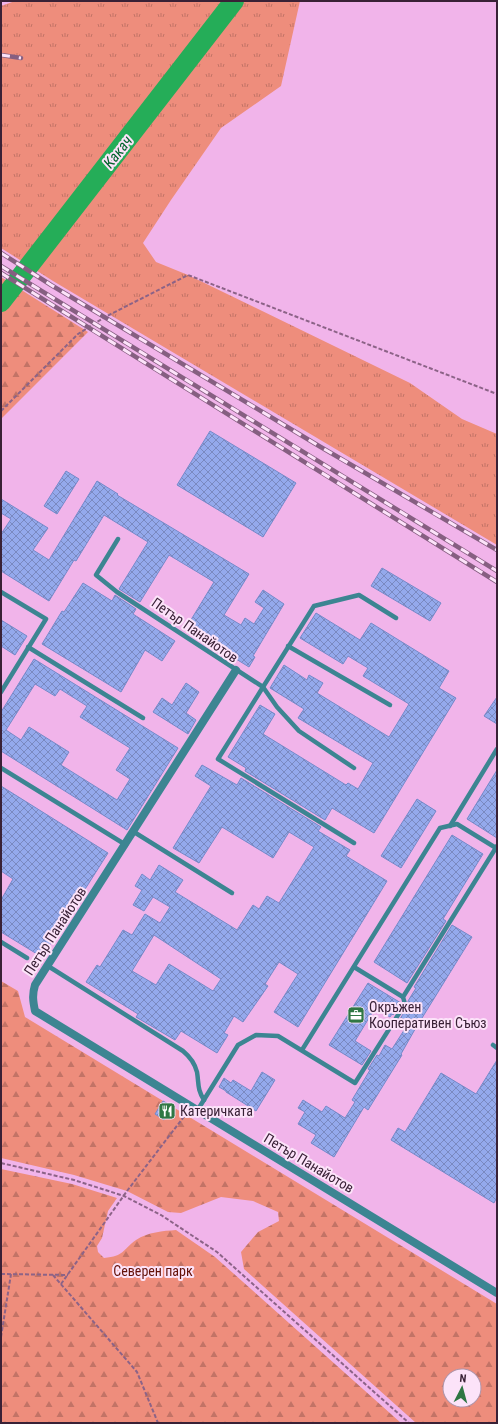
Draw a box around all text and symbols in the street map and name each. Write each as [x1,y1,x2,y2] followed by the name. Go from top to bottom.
[100,132,136,172] water label: Какач
[149,594,241,666] street label: Петър Панайотов
[21,884,89,978] street label: Петър Панайотов
[369,999,487,1031] place label: Окръжен Кооперативен Съюз
[346,1005,366,1025] office icon: Окръжен Кооперативен Съюз
[157,1101,177,1121] restaurant icon: Катеричката
[180,1103,253,1119] place label: Катеричката
[261,1130,357,1196] street label: Петър Панайотов
[113,1263,193,1279] park label: Северен парк
[442,1368,482,1408] north arrow
[459,1372,467,1385] text: N

